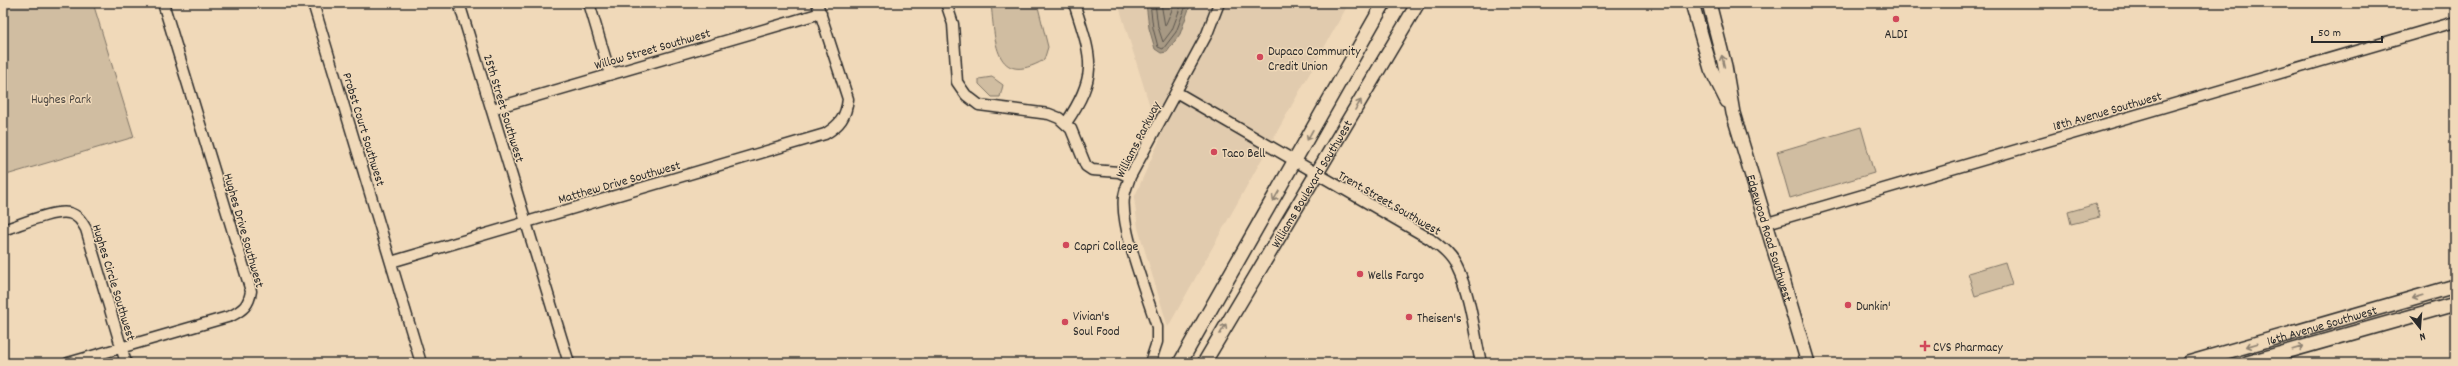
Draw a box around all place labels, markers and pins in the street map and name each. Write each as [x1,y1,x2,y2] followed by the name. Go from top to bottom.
[1891,14,1901,24] marker: ALDI
[1884,26,1908,45] place label: ALDI
[1268,43,1361,77] place label: Dupaco Community Credit Union
[1255,52,1265,62] marker: Dupaco Community Credit Union
[1222,145,1265,164] place label: Taco Bell
[1209,147,1219,157] marker: Taco Bell
[1074,238,1139,257] place label: Capri College
[1061,240,1071,250] marker: Capri College
[1368,267,1424,286] place label: Wells Fargo
[1355,269,1365,279] marker: Wells Fargo
[1856,298,1891,317] place label: Dunkin'
[1843,300,1853,310] marker: Dunkin'
[1073,308,1120,342] place label: Vivian's Soul Food
[1417,310,1462,329] place label: Theisen's
[1404,312,1414,322] marker: Theisen's
[1060,317,1070,327] marker: Vivian's Soul Food
[1933,339,2003,358] place label: CVS Pharmacy
[1920,341,1930,351] marker: CVS Pharmacy

